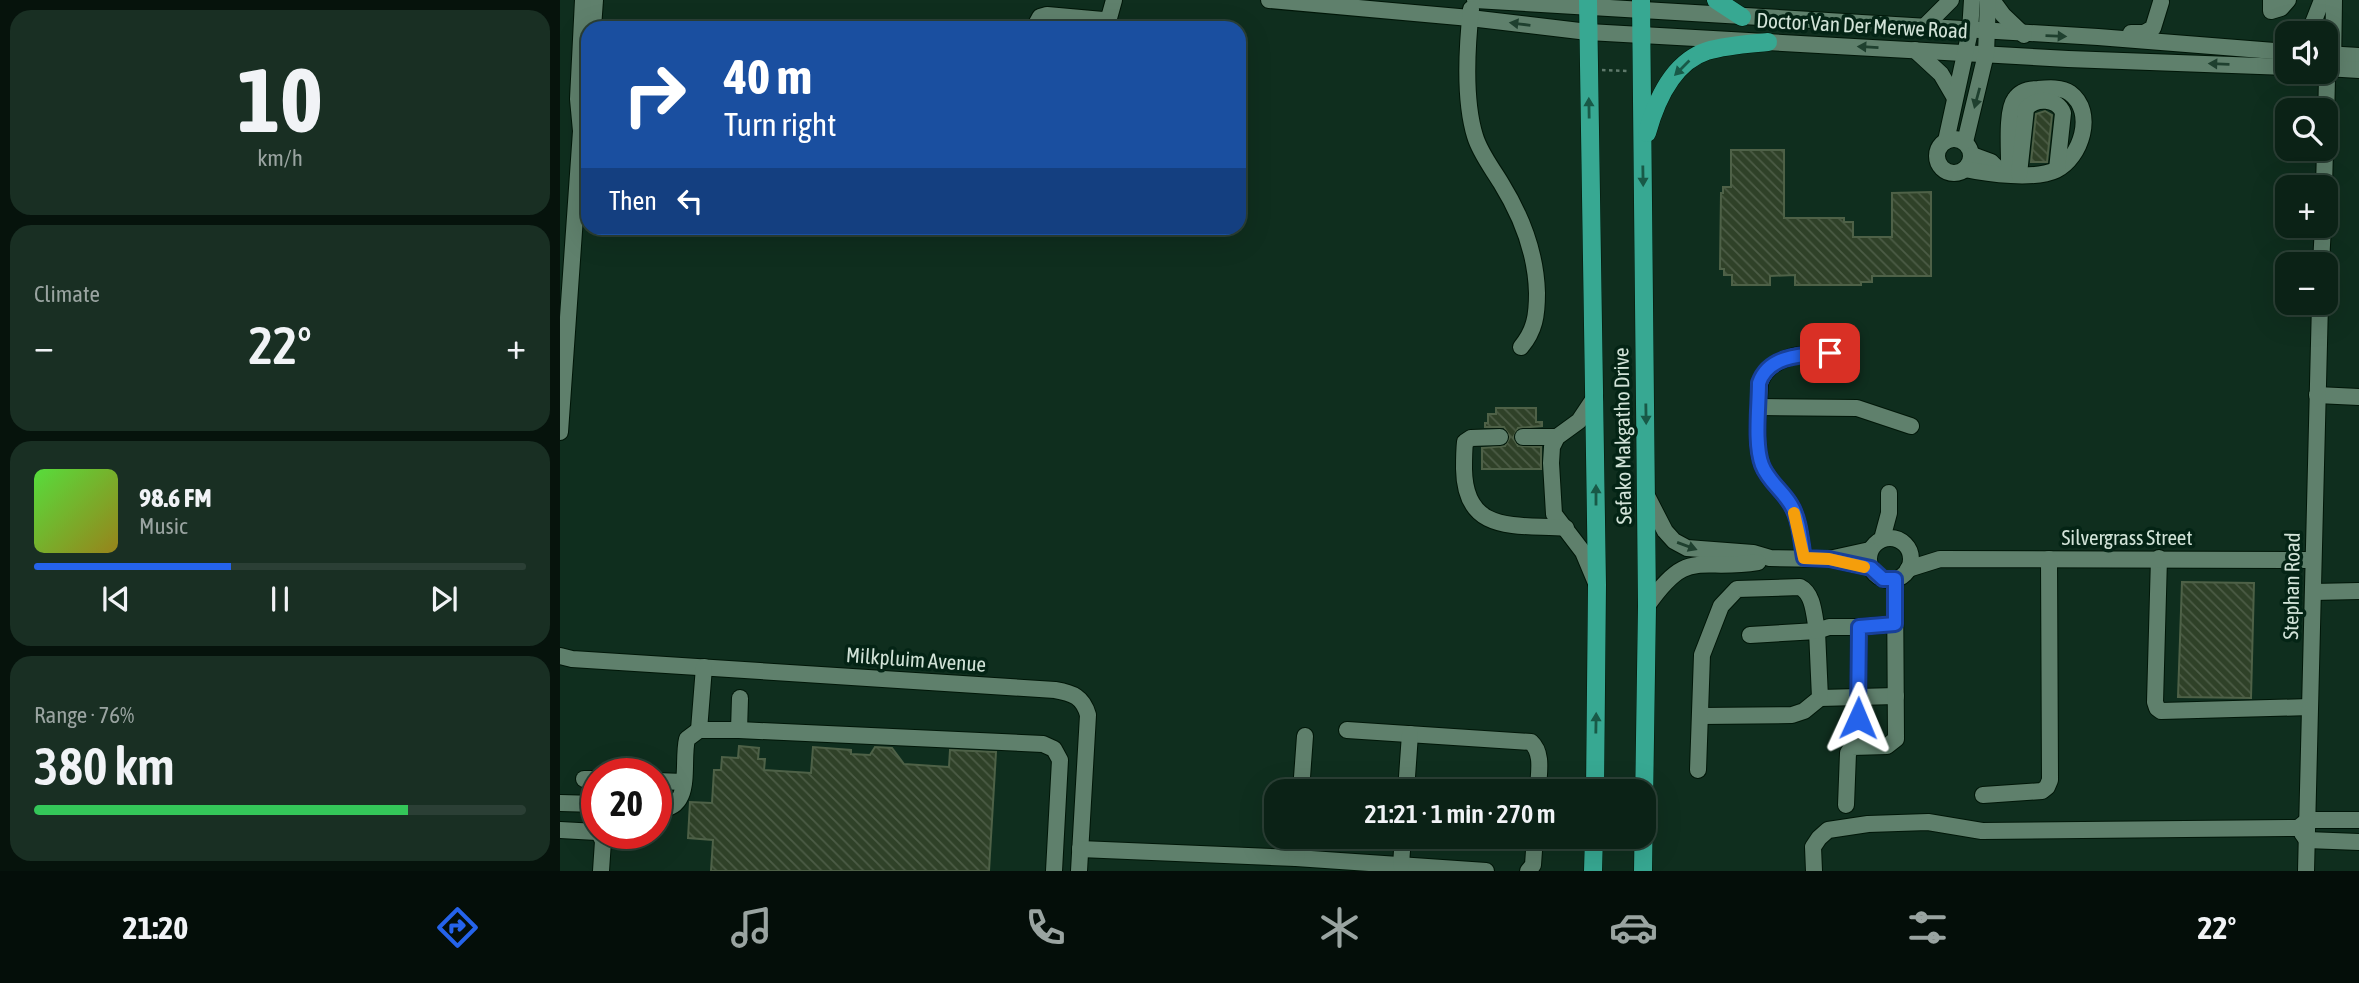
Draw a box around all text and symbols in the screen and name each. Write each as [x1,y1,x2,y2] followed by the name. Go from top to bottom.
[1756,7,1968,43] street label: Doctor Van Der Merwe Road
[1509,18,1531,29] one-way arrow
[2275,21,2338,315] map controls
[2275,21,2338,84] button: sound
[2045,30,2067,41] one-way arrow
[1857,42,1879,53] one-way arrow
[237,47,323,151] text: 10
[724,48,812,104] text: 40 m
[609,49,700,140] icon: right
[1674,59,1690,76] one-way arrow
[2208,59,2230,70] one-way arrow
[1971,88,1982,110] one-way arrow
[1584,97,1595,119] one-way arrow
[2275,98,2338,161] button: search
[724,106,837,143] text: Turn right
[257,145,303,171] text: km/h
[1637,165,1649,187] one-way arrow
[2275,175,2338,238] button: +
[671,182,709,220] icon: left
[609,186,657,216] text: Then
[2275,252,2338,315] button: −
[34,281,100,307] text: Climate
[248,315,312,375] text: 22°
[1800,323,1860,383] pin
[34,324,54,367] text: −
[506,324,526,367] text: +
[1811,334,1849,372] icon: arrive
[1608,347,1636,525] street label: Sefako Makgatho Drive
[1640,403,1652,425] one-way arrow
[139,483,212,513] text: 98.6 FM
[1590,484,1602,506] one-way arrow
[139,513,187,539] text: Music
[2062,525,2192,549] street label: Silvergrass Street
[2278,532,2304,640] street label: Stephan Road
[1677,541,1698,552] one-way arrow
[97,580,135,618] icon: previous
[261,580,299,618] icon: pause
[425,580,463,618] icon: next
[845,642,987,676] street label: Milkpluim Avenue
[1821,681,1895,755] position arrow
[34,702,134,728] text: Range · 76%
[1590,712,1601,734] one-way arrow
[34,736,175,796] text: 380 km
[581,758,672,849] speed limit sign: 20
[1365,799,1555,829] text: 21:21 · 1 min · 270 m
[433,903,482,952] icon: directions
[727,903,776,952] icon: music
[1021,903,1070,952] icon: phone
[1315,903,1364,952] icon: climate
[1609,903,1658,952] icon: car
[1903,903,1952,952] icon: filters
[123,909,188,946] text: 21:20
[2197,909,2236,946] text: 22°

